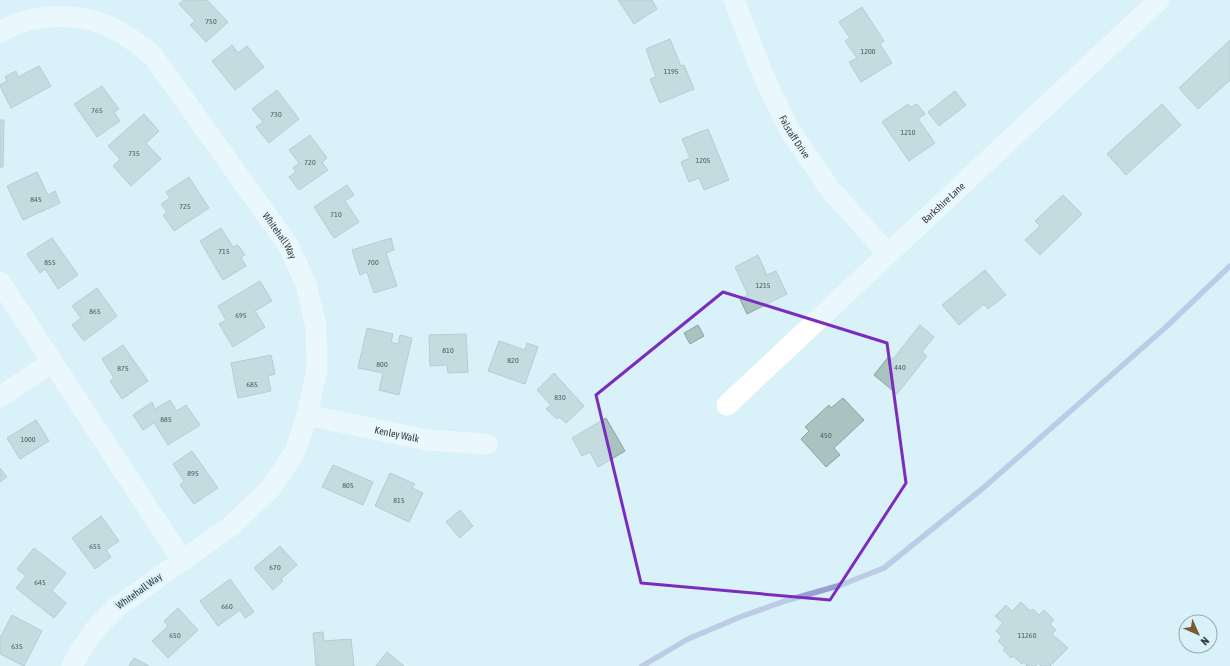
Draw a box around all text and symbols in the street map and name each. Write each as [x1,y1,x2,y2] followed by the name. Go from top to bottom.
[205,17,217,26] house number: 750
[860,47,876,56] house number: 1200
[663,67,679,76] house number: 1195
[91,106,103,115] house number: 765
[270,110,282,119] house number: 730
[778,113,813,160] street label: Falstaff Drive
[900,128,916,137] house number: 1210
[128,149,140,158] house number: 735
[695,156,711,165] house number: 1205
[304,158,316,167] house number: 720
[919,180,967,225] street label: Barkshire Lane
[30,195,42,204] house number: 845
[179,202,191,211] house number: 725
[261,210,299,260] street label: Whitehall Way
[330,210,342,219] house number: 710
[218,247,230,256] house number: 715
[44,258,56,267] house number: 855
[367,258,379,267] house number: 700
[755,281,771,290] house number: 1215
[89,307,101,316] house number: 865
[235,311,247,320] house number: 695
[442,346,454,355] house number: 810
[507,356,519,365] house number: 820
[376,360,388,369] house number: 800
[894,363,906,372] house number: 440
[117,364,129,373] house number: 875
[246,380,258,389] house number: 685
[554,393,566,402] house number: 830
[160,415,172,424] house number: 885
[374,424,421,444] street label: Kenley Walk
[820,431,832,440] house number: 450
[20,435,36,444] house number: 1000
[187,469,199,478] house number: 895
[342,481,354,490] house number: 805
[393,496,405,505] house number: 815
[89,542,101,551] house number: 655
[269,563,281,572] house number: 670
[114,571,164,611] street label: Whitehall Way
[34,578,46,587] house number: 645
[221,602,233,611] house number: 660
[1178,614,1218,654] north arrow
[169,631,181,640] house number: 650
[1018,631,1037,640] house number: 11260
[1199,635,1212,648] text: N
[11,642,23,651] house number: 635

